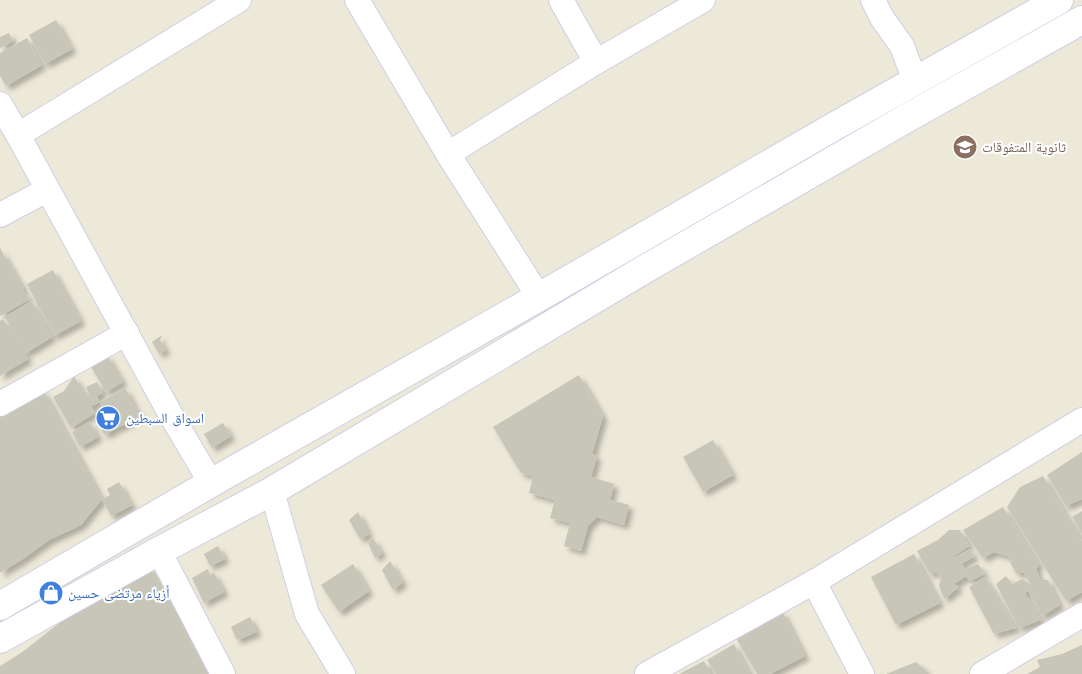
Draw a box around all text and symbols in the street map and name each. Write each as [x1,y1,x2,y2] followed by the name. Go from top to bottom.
[952,134,978,160] school or university icon: ثانوية المتفوقات
[982,139,1066,156] place label: ثانوية المتفوقات
[95,405,121,431] supermarket icon: اسواق السبطين
[126,410,204,427] place label: اسواق السبطين
[38,580,64,606] shop icon: أزياء مرتضى حسين
[68,585,170,602] place label: أزياء مرتضى حسين

